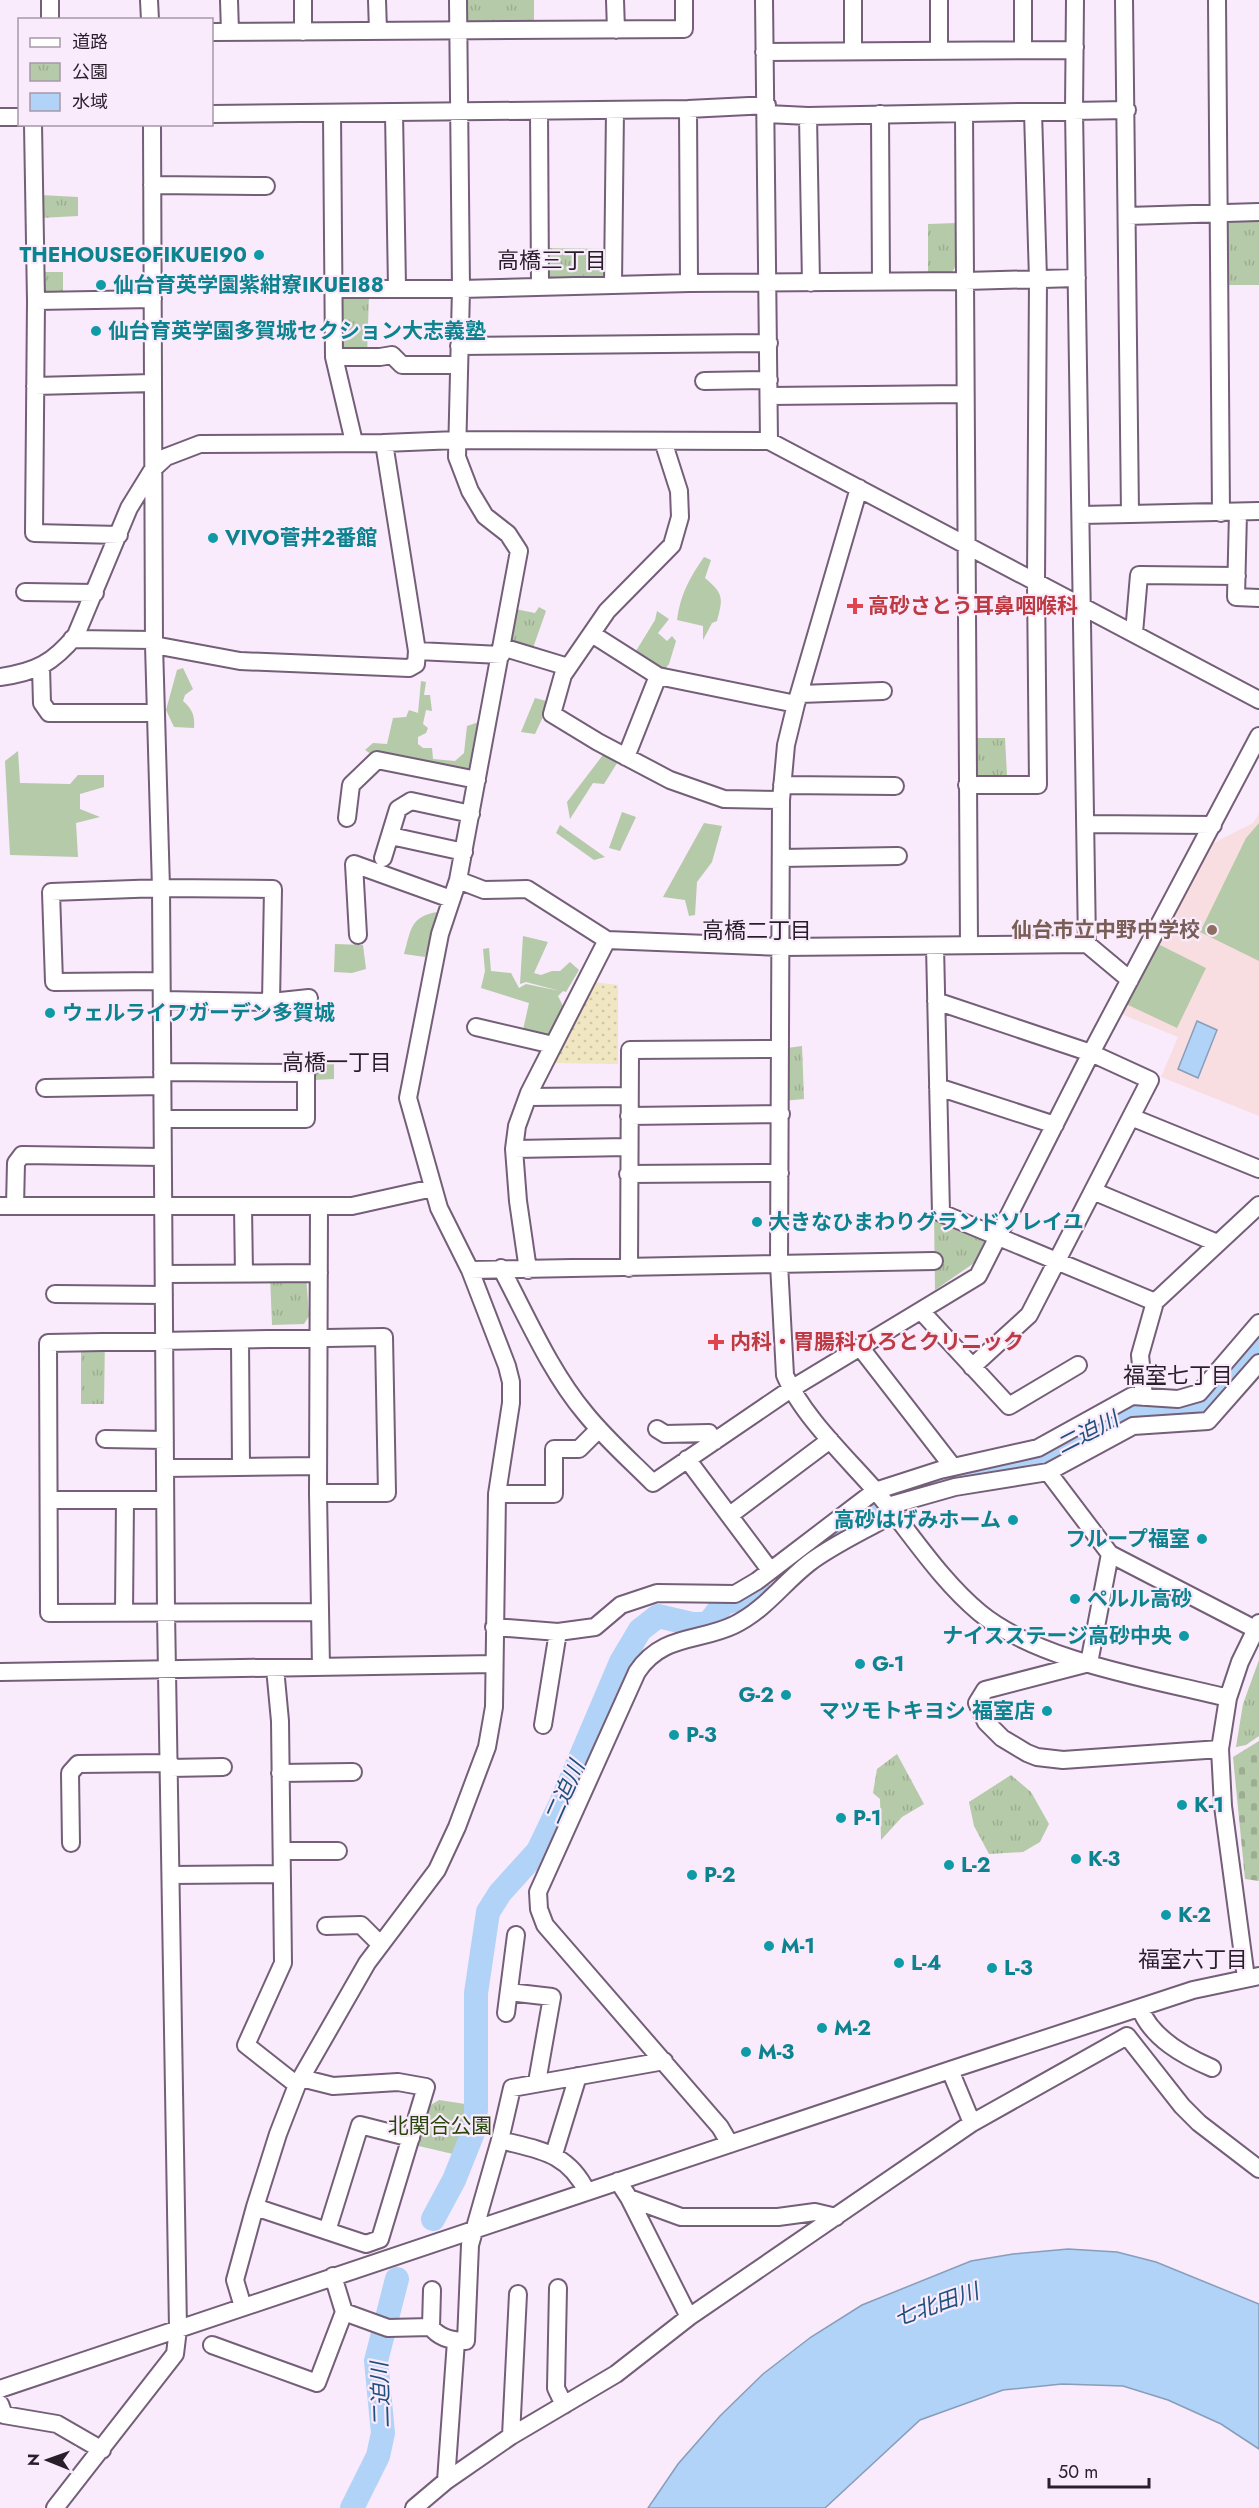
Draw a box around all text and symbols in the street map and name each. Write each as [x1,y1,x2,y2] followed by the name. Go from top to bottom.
[18,18,213,126] legend
[72,29,108,55] text: 道路
[72,59,108,85] text: 公園
[72,89,108,115] text: 水域
[19,240,247,270] place label: THEHOUSEOFIKUEI90
[497,244,607,276] district label: 高橋三丁目
[252,248,266,262] marker: THEHOUSEOFIKUEI90
[113,270,384,300] place label: 仙台育英学園紫紺寮IKUEI88
[94,278,108,292] marker: 仙台育英学園紫紺寮IKUEI88
[108,316,486,346] place label: 仙台育英学園多賀城セクション大志義塾
[89,324,103,338] marker: 仙台育英学園多賀城セクション大志義塾
[224,523,377,553] place label: VIVO菅井2番館
[206,531,220,545] marker: VIVO菅井2番館
[868,591,1078,621] place label: 高砂さとう耳鼻咽喉科
[846,597,864,615] marker: 高砂さとう耳鼻咽喉科
[702,914,812,946] district label: 高橋二丁目
[1011,915,1200,945] place label: 仙台市立中野中学校
[1205,923,1219,937] marker: 仙台市立中野中学校
[62,998,335,1028] place label: ウェルライフガーデン多賀城
[43,1006,57,1020] marker: ウェルライフガーデン多賀城
[282,1046,392,1078] district label: 高橋一丁目
[769,1207,1084,1237] place label: 大きなひまわりグランドソレイユ
[750,1215,764,1229] marker: 大きなひまわりグランドソレイユ
[730,1327,1024,1357] place label: 内科・胃腸科ひろとクリニック
[707,1333,725,1351] marker: 内科・胃腸科ひろとクリニック
[1123,1359,1233,1391] district label: 福室七丁目
[1050,1402,1125,1461] water label: 二迫川
[834,1505,1001,1535] place label: 高砂はげみホーム
[1006,1513,1020,1527] marker: 高砂はげみホーム
[1065,1524,1190,1554] place label: フループ福室
[1195,1532,1209,1546] marker: フループ福室
[1087,1584,1192,1614] place label: ペルル高砂
[1068,1592,1082,1606] marker: ペルル高砂
[942,1621,1172,1651] place label: ナイスステージ高砂中央
[1177,1629,1191,1643] marker: ナイスステージ高砂中央
[872,1649,904,1679] place label: G-1
[853,1657,867,1671] marker: G-1
[738,1680,774,1710] place label: G-2
[779,1688,793,1702] marker: G-2
[819,1696,1035,1726] place label: マツモトキヨシ 福室店
[1040,1704,1054,1718] marker: マツモトキヨシ 福室店
[686,1720,717,1750] place label: P-3
[667,1728,681,1742] marker: P-3
[536,1754,593,1829] water label: 二迫川
[1194,1790,1224,1820] place label: K-1
[1175,1798,1189,1812] marker: K-1
[853,1803,881,1833] place label: P-1
[834,1811,848,1825] marker: P-1
[1088,1844,1120,1874] place label: K-3
[961,1850,991,1880] place label: L-2
[1069,1852,1083,1866] marker: K-3
[942,1858,956,1872] marker: L-2
[704,1860,736,1890] place label: P-2
[685,1868,699,1882] marker: P-2
[1178,1900,1211,1930] place label: K-2
[1159,1908,1173,1922] marker: K-2
[781,1931,815,1961] place label: M-1
[762,1939,776,1953] marker: M-1
[1138,1943,1248,1975] district label: 福室六丁目
[911,1948,941,1978] place label: L-4
[1004,1953,1033,1983] place label: L-3
[892,1956,906,1970] marker: L-4
[985,1961,999,1975] marker: L-3
[834,2013,871,2043] place label: M-2
[815,2021,829,2035] marker: M-2
[758,2037,794,2067] place label: M-3
[739,2045,753,2059] marker: M-3
[388,2111,493,2141] park label: 北関合公園
[889,2274,985,2333] water label: 七北田川
[363,2359,397,2429] water label: 二迫川
[18,2430,78,2490] north arrow
[1049,2451,1150,2489] scale bar
[22,2453,45,2466] text: N
[1058,2459,1098,2485] text: 50 m

